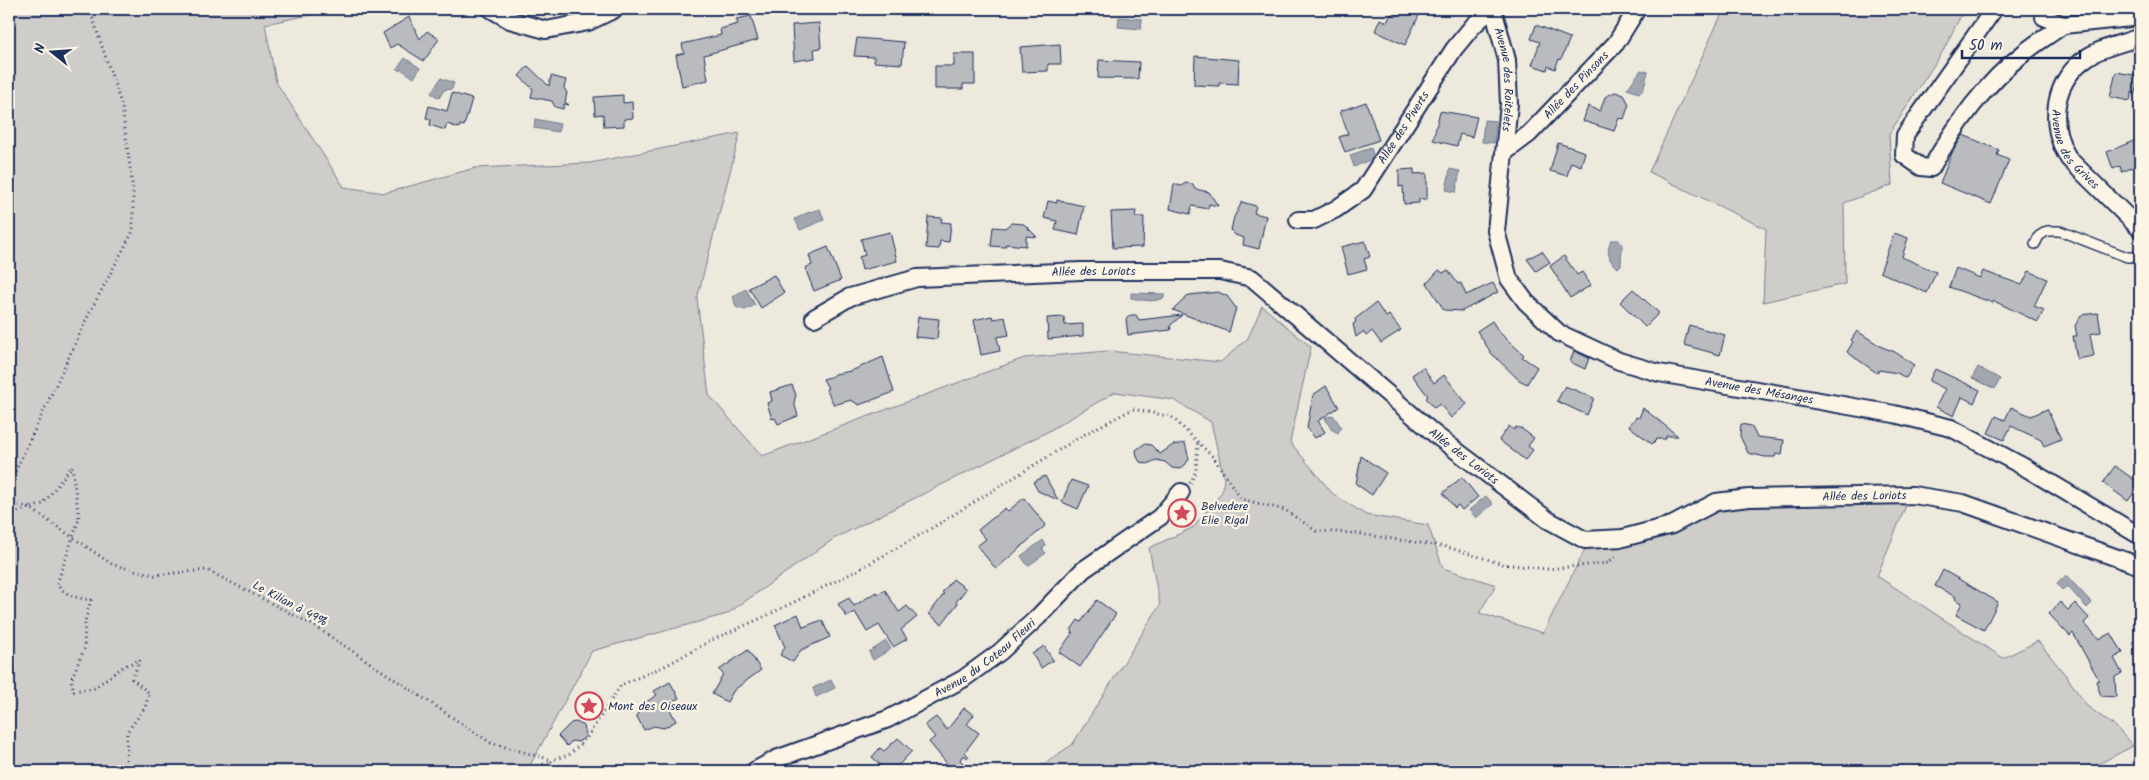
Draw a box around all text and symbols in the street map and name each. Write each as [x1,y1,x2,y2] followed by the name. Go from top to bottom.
[1489,25,1519,132] street label: Avenue des Roitelets
[28,28,78,78] north arrow
[1962,28,2079,60] scale bar
[1969,34,2003,58] text: 50 m
[29,41,52,56] text: N
[1539,47,1613,123] street label: Allée des Pinsons
[1373,87,1434,168] street label: Allée des Piverts
[2047,109,2104,193] street label: Avenue des Grives
[1051,262,1136,282] street label: Allée des Loriots
[1704,372,1815,409] street label: Avenue des Mésanges
[1424,423,1503,489] street label: Allée des Loriots
[1822,486,1907,506] street label: Allée des Loriots
[1201,497,1249,530] place label: Belvedere Elie Rigal
[1167,498,1197,528] place icon: Belvedere Elie Rigal
[249,576,331,632] street label: Le Kilian à 49%
[931,613,1041,702] street label: Avenue du Coteau Fleuri
[574,691,604,721] place icon: Mont des Oiseaux
[608,697,698,716] place label: Mont des Oiseaux

